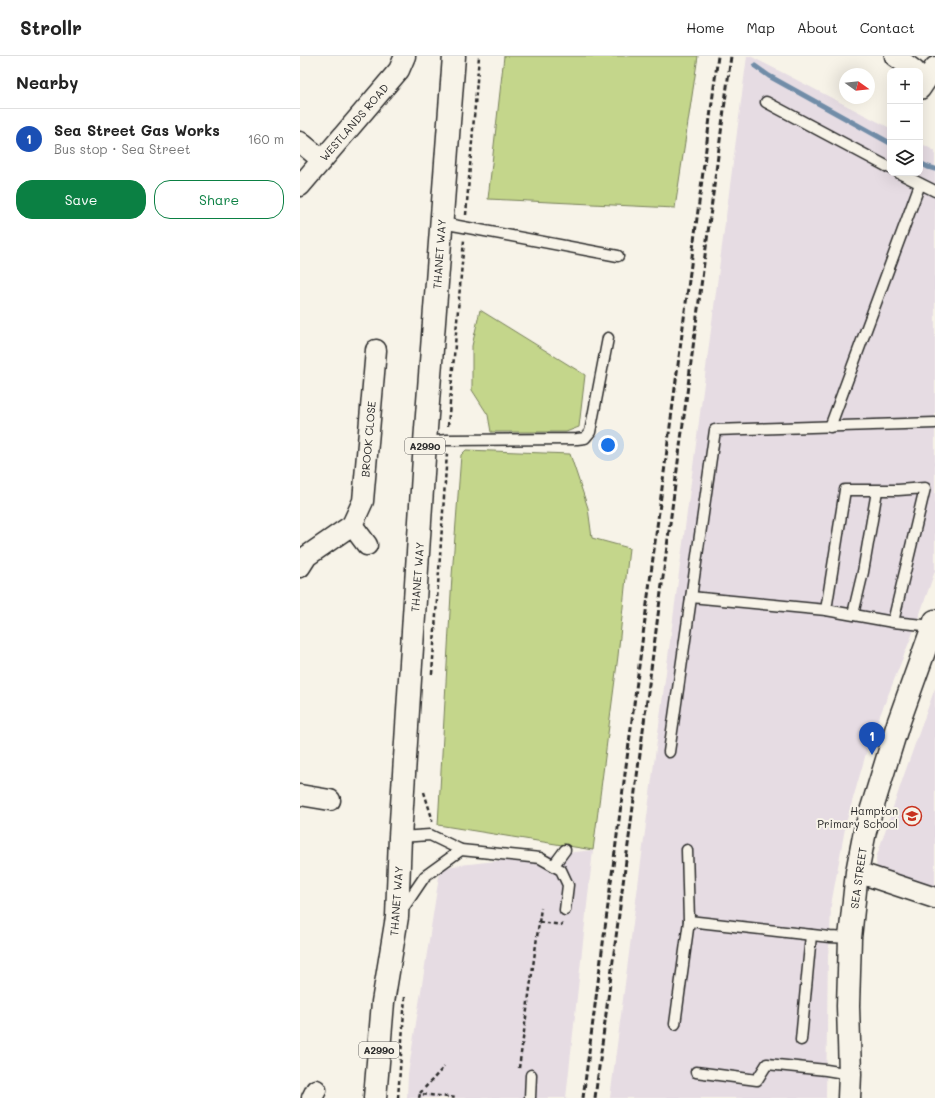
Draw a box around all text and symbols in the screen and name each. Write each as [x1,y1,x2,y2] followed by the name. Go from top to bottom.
[20,15,82,40] text: Strollr
[686,18,724,37] text: Home
[746,18,775,37] text: Map
[797,18,838,37] text: About
[860,18,915,37] text: Contact
[839,68,875,104] north arrow
[887,68,923,176] map controls
[887,68,923,104] button: +
[16,71,78,93] text: Nearby
[316,80,392,164] street label: WESTLANDS ROAD
[887,104,923,140] button: −
[54,120,220,140] text: Sea Street Gas Works
[26,130,32,147] text: 1
[248,130,284,147] text: 160 m
[54,140,190,157] text: Bus stop · Sea Street
[887,140,923,176] button: layers
[16,180,146,219] button: Save
[154,180,284,219] button: Share
[429,218,449,290] street label: THANET WAY
[357,400,379,478] street label: BROOK CLOSE
[598,435,618,455] your location
[405,438,445,454] road number: A2990
[407,541,427,613] street label: THANET WAY
[859,722,885,755] pin: 1
[817,803,898,831] place label: Hampton Primary School
[901,805,923,827] school or university icon: Hampton Primary School
[846,846,870,910] street label: SEA STREET
[386,865,406,937] street label: THANET WAY
[359,1042,399,1058] road number: A2990

